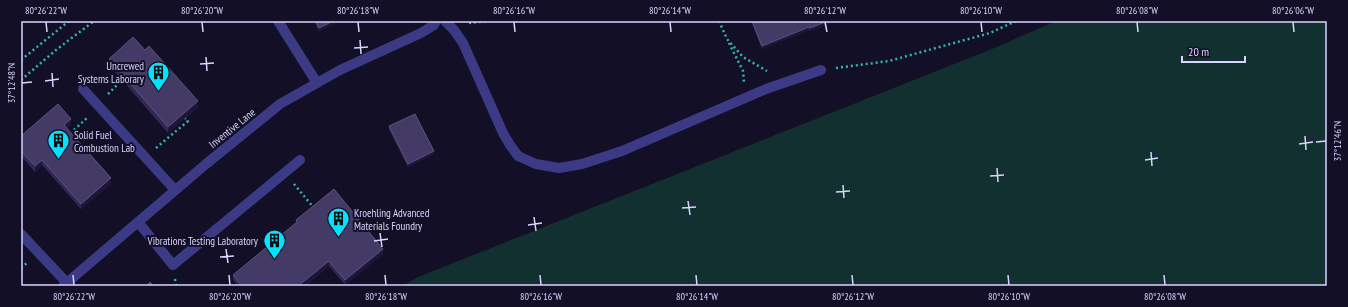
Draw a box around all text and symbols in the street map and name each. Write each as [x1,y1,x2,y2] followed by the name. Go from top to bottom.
[25,4,67,17] text: 80°26'22"W
[181,4,223,17] text: 80°26'20"W
[337,4,379,17] text: 80°26'18"W
[493,4,535,17] text: 80°26'16"W
[649,4,691,17] text: 80°26'14"W
[804,4,846,17] text: 80°26'12"W
[960,4,1002,17] text: 80°26'10"W
[1116,4,1158,17] text: 80°26'08"W
[1272,4,1314,17] text: 80°26'06"W
[1182,38,1245,64] scale bar
[1188,44,1209,59] text: 20 m
[78,59,145,86] place label: Uncrewed Systems Laborary
[146,59,172,92] building icon: Uncrewed Systems Laborary
[5,63,18,103] text: 37°12'48"N
[206,105,258,151] street label: Inventive Lane
[1331,121,1344,161] text: 37°12'46"N
[45,128,71,161] building icon: Solid Fuel Combustion Lab
[74,128,135,155] place label: Solid Fuel Combustion Lab
[326,206,352,239] building icon: Kroehling Advanced Materials Foundry
[354,206,430,233] place label: Kroehling Advanced Materials Foundry
[261,228,287,261] building icon: Vibrations Testing Laboratory
[147,234,259,248] place label: Vibrations Testing Laboratory
[53,290,95,303] text: 80°26'22"W
[209,290,251,303] text: 80°26'20"W
[365,290,407,303] text: 80°26'18"W
[520,290,562,303] text: 80°26'16"W
[676,290,718,303] text: 80°26'14"W
[832,290,874,303] text: 80°26'12"W
[988,290,1030,303] text: 80°26'10"W
[1144,290,1186,303] text: 80°26'08"W

